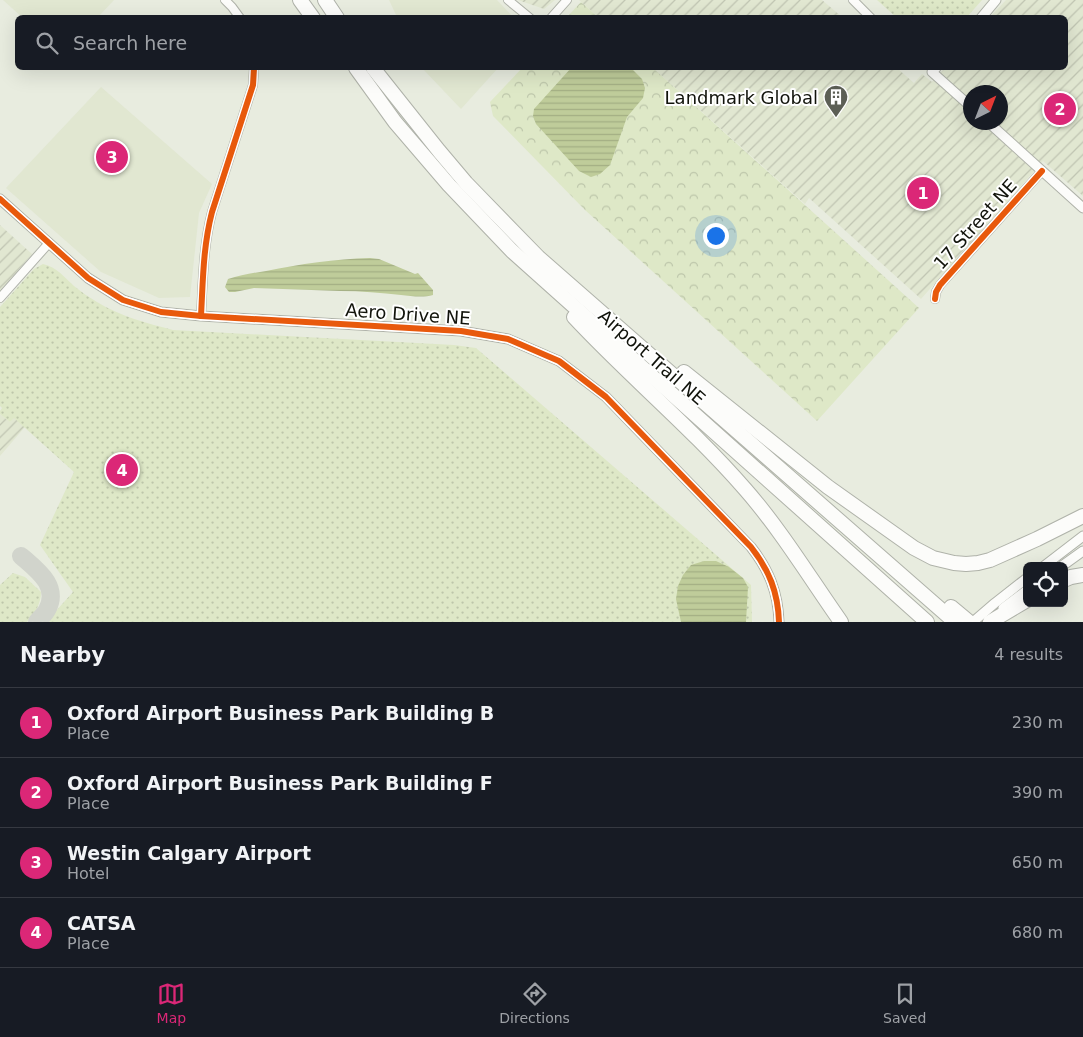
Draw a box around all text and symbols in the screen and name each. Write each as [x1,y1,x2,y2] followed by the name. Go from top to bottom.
[15,15,1068,70] search box
[33,29,61,57] icon: search
[73,32,187,54] text: Search here
[823,84,849,118] building icon: Landmark Global
[963,85,1008,130] north arrow
[665,87,818,108] place label: Landmark Global
[1044,90,1076,128] pin: 2
[96,138,128,176] pin: 3
[907,174,939,212] pin: 1
[929,175,1021,273] street label: 17 Street NE
[703,223,729,249] your location
[345,299,471,329] street label: Aero Drive NE
[594,305,710,409] street label: Airport Trail NE
[106,451,138,489] pin: 4
[1023,562,1068,607] map controls
[1023,562,1068,607] button: locate
[20,643,105,667] text: Nearby
[994,645,1063,664] text: 4 results
[67,702,494,724] text: Oxford Airport Business Park Building B
[30,713,42,732] text: 1
[1012,713,1063,732] text: 230 m
[67,724,110,743] text: Place
[67,772,493,794] text: Oxford Airport Business Park Building F
[30,783,42,802] text: 2
[1012,783,1063,802] text: 390 m
[67,794,110,813] text: Place
[67,842,311,864] text: Westin Calgary Airport
[30,853,42,872] text: 3
[1012,853,1063,872] text: 650 m
[67,864,109,883] text: Hotel
[67,912,136,934] text: CATSA
[30,923,42,942] text: 4
[1012,923,1063,942] text: 680 m
[67,934,110,953] text: Place
[157,980,186,1026] tab: Map
[499,980,570,1026] tab: Directions
[883,980,926,1026] tab: Saved

